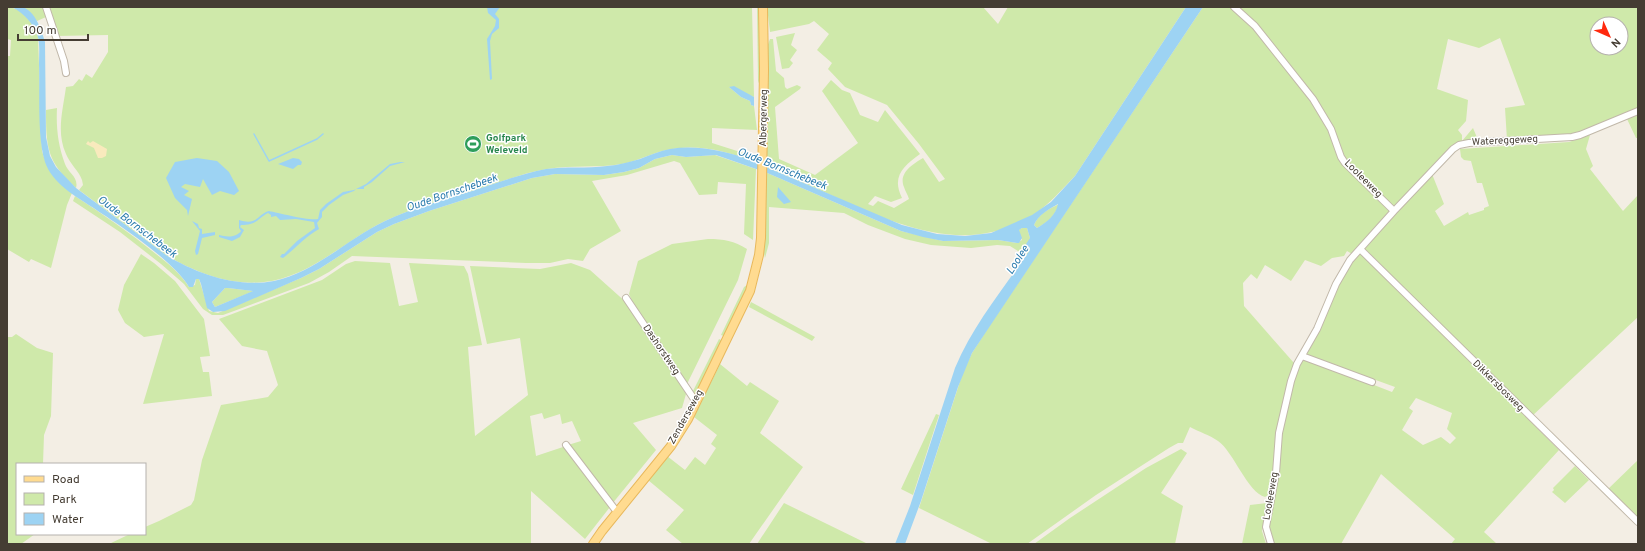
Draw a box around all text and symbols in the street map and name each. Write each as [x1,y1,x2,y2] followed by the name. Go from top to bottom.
[18,16,88,42] scale bar
[1589,16,1629,56] north arrow
[24,23,57,39] text: 100 m
[1608,35,1623,50] text: N
[757,89,771,147] street label: Albergerweg
[486,132,528,157] place label: Golfpark Weleveld
[1472,133,1538,149] street label: Watereggeweg
[463,134,483,154] sports icon: Golfpark Weleveld
[735,145,829,194] water label: Oude Bornschebeek
[1341,157,1385,201] street label: Looleeweg
[405,171,500,215] water label: Oude Bornschebeek
[95,193,180,262] water label: Oude Bornschebeek
[1003,243,1033,277] water label: Loolee
[639,322,683,378] street label: Dashorstweg
[1469,357,1527,415] street label: Dikkersbosweg
[666,387,706,447] street label: Zenderseweg
[16,463,146,535] legend
[1260,471,1282,521] street label: Looleeweg
[52,472,80,488] text: Road
[52,492,77,508] text: Park
[52,512,84,528] text: Water

